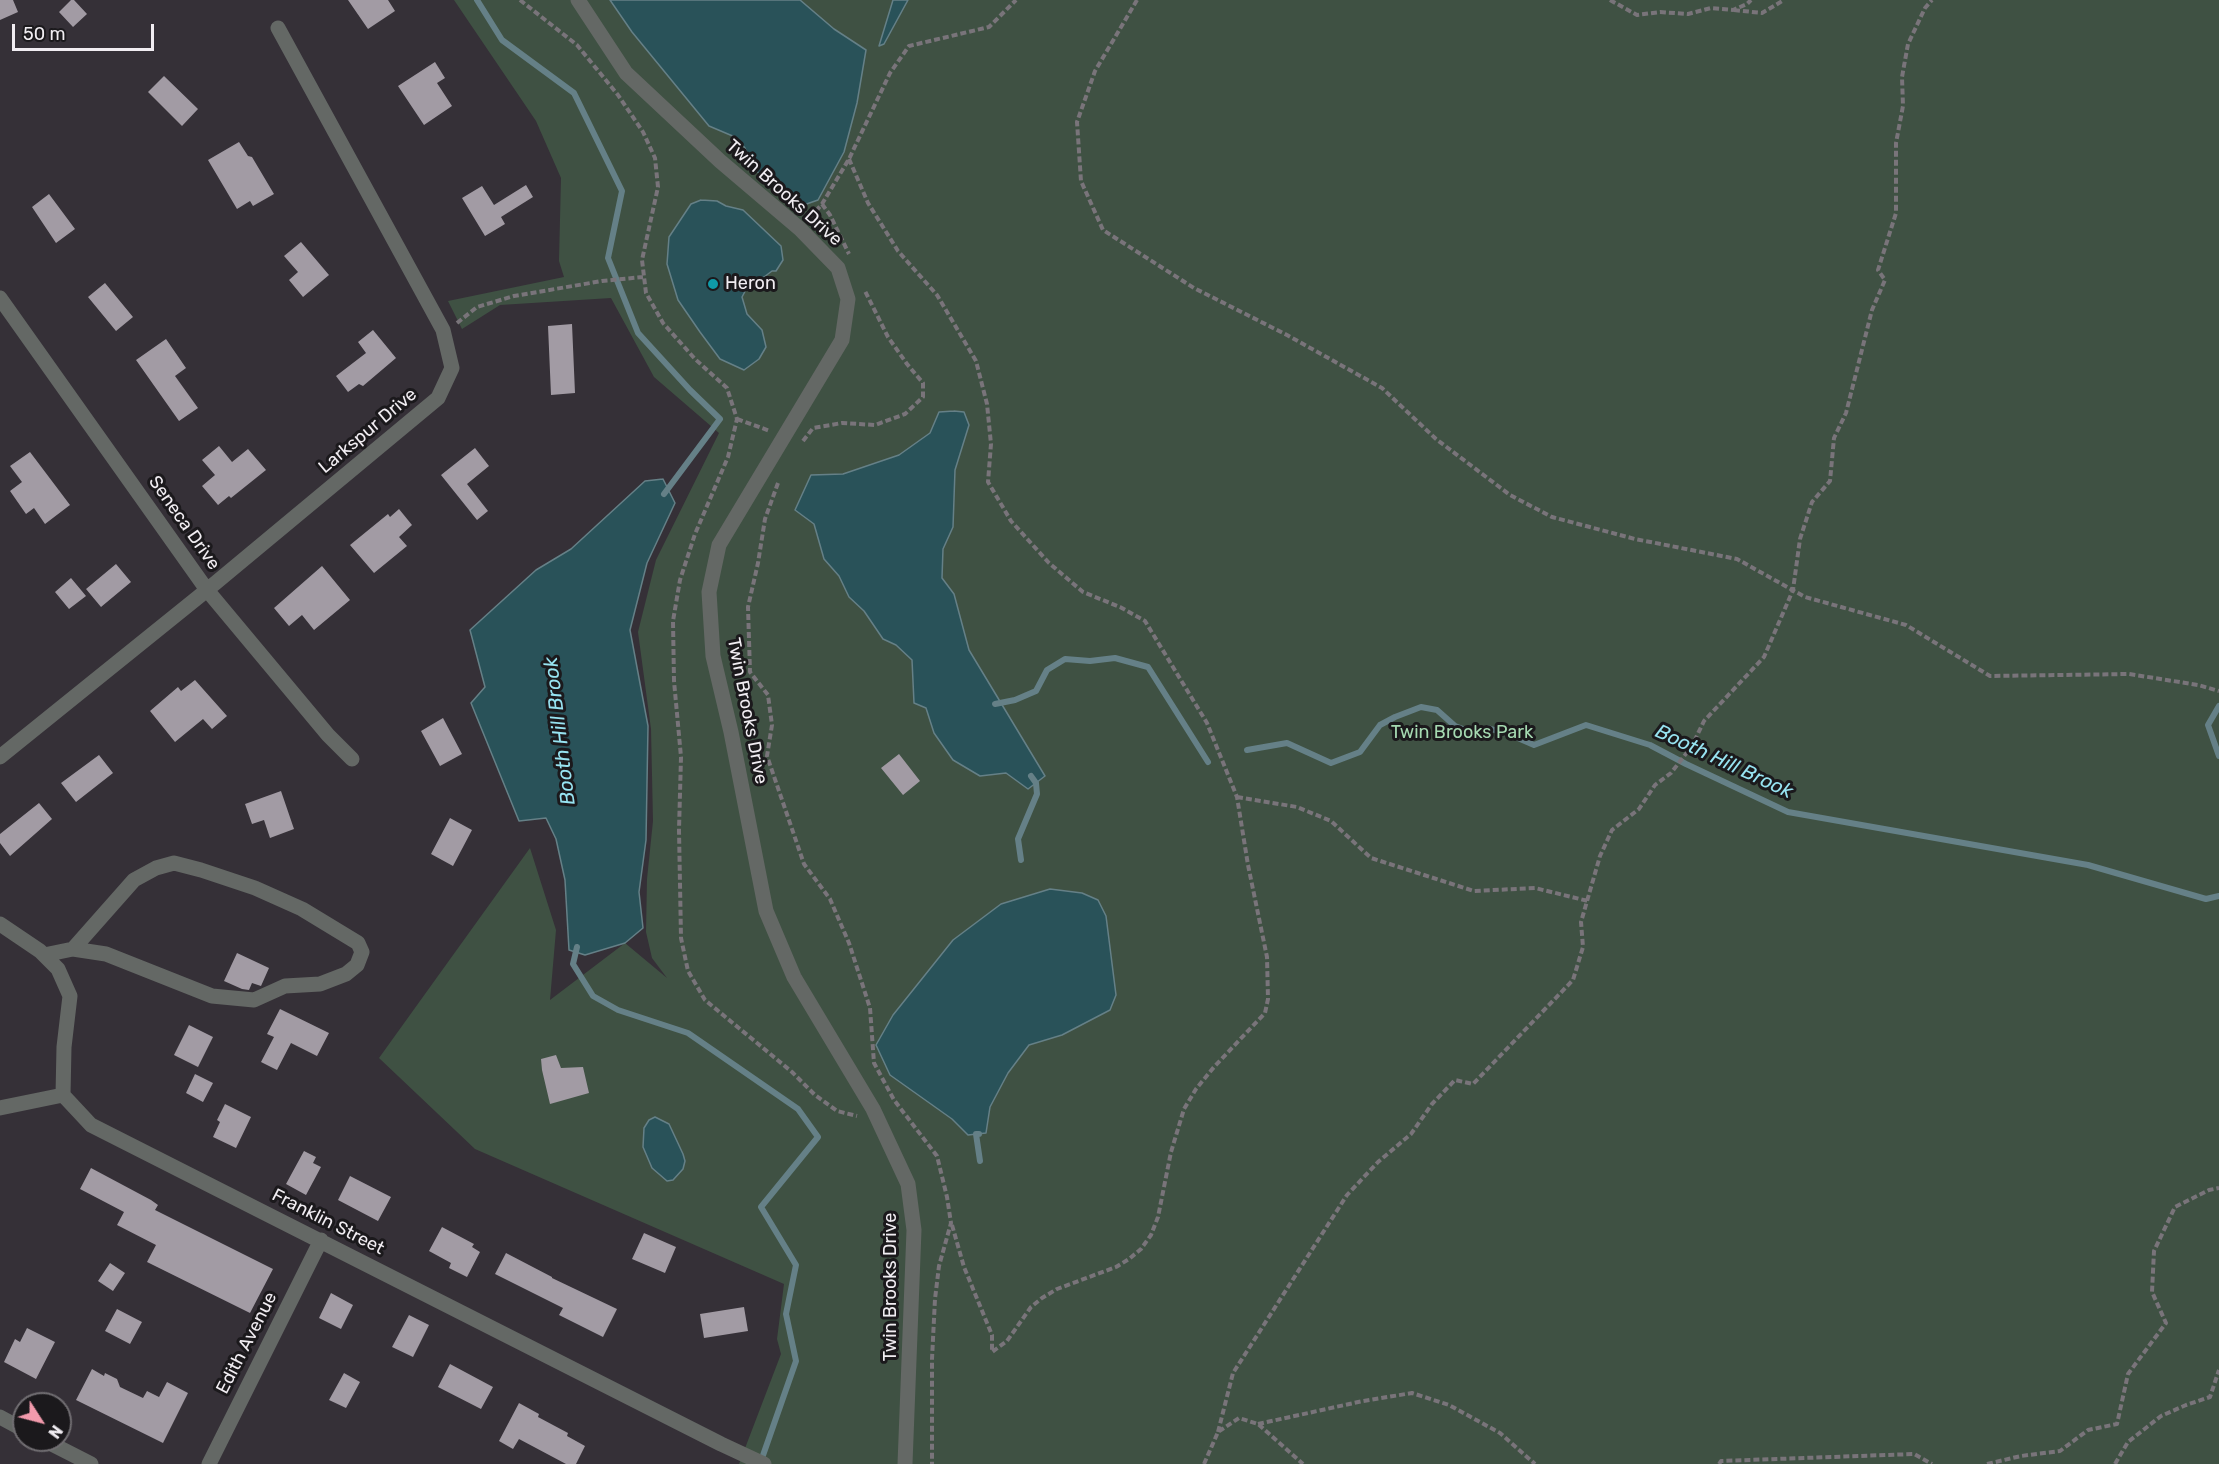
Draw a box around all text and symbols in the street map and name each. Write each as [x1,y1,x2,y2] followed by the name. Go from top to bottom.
[15,12,158,50] scale bar
[23,23,66,45] text: 50 m
[722,135,846,251] street label: Twin Brooks Drive
[725,273,776,295] place label: Heron
[706,277,720,291] marker: Heron
[315,384,421,478] street label: Larkspur Drive
[144,472,224,574] street label: Seneca Drive
[722,636,772,786] street label: Twin Brooks Drive
[539,656,581,806] water label: Booth Hill Brook
[1651,720,1797,804] water label: Booth Hill Brook
[1391,722,1533,744] park label: Twin Brooks Park
[268,1184,388,1260] street label: Franklin Street
[880,1213,902,1361] street label: Twin Brooks Drive
[212,1289,282,1397] street label: Edith Avenue
[12,1392,72,1452] north arrow
[44,1421,66,1442] text: N

